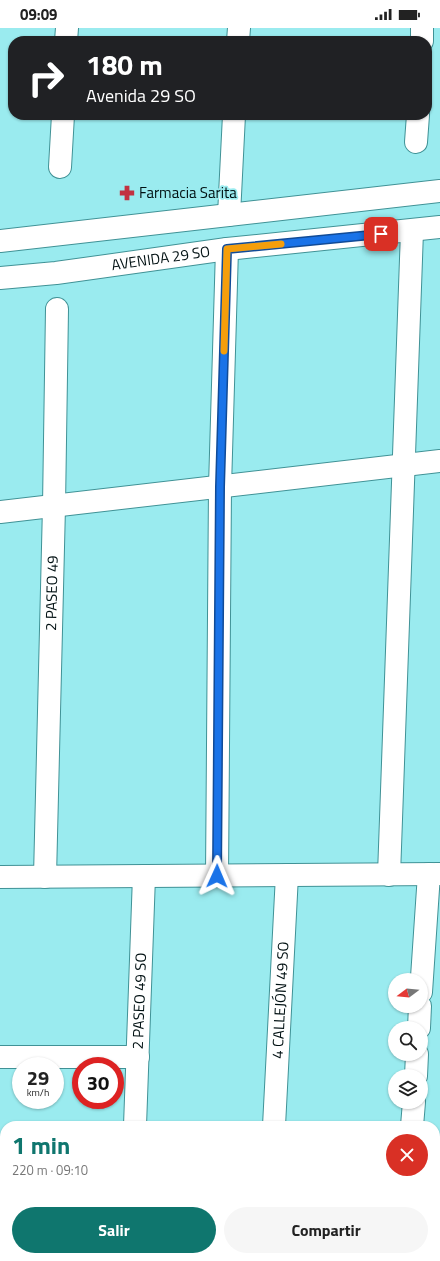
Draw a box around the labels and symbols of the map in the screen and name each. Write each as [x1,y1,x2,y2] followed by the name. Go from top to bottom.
[139,181,237,204] place label: Farmacia Sarita
[118,184,136,202] pharmacy icon: Farmacia Sarita
[364,217,398,251] pin
[110,239,212,276] street label: AVENIDA 29 SO
[39,555,64,631] street label: 2 PASEO 49
[196,855,238,897] position arrow
[265,941,295,1059] street label: 4 CALLEJÓN 49 SO
[126,952,152,1050] street label: 2 PASEO 49 SO
[388,973,428,1013] north arrow
[72,1057,124,1109] speed limit sign: 30

